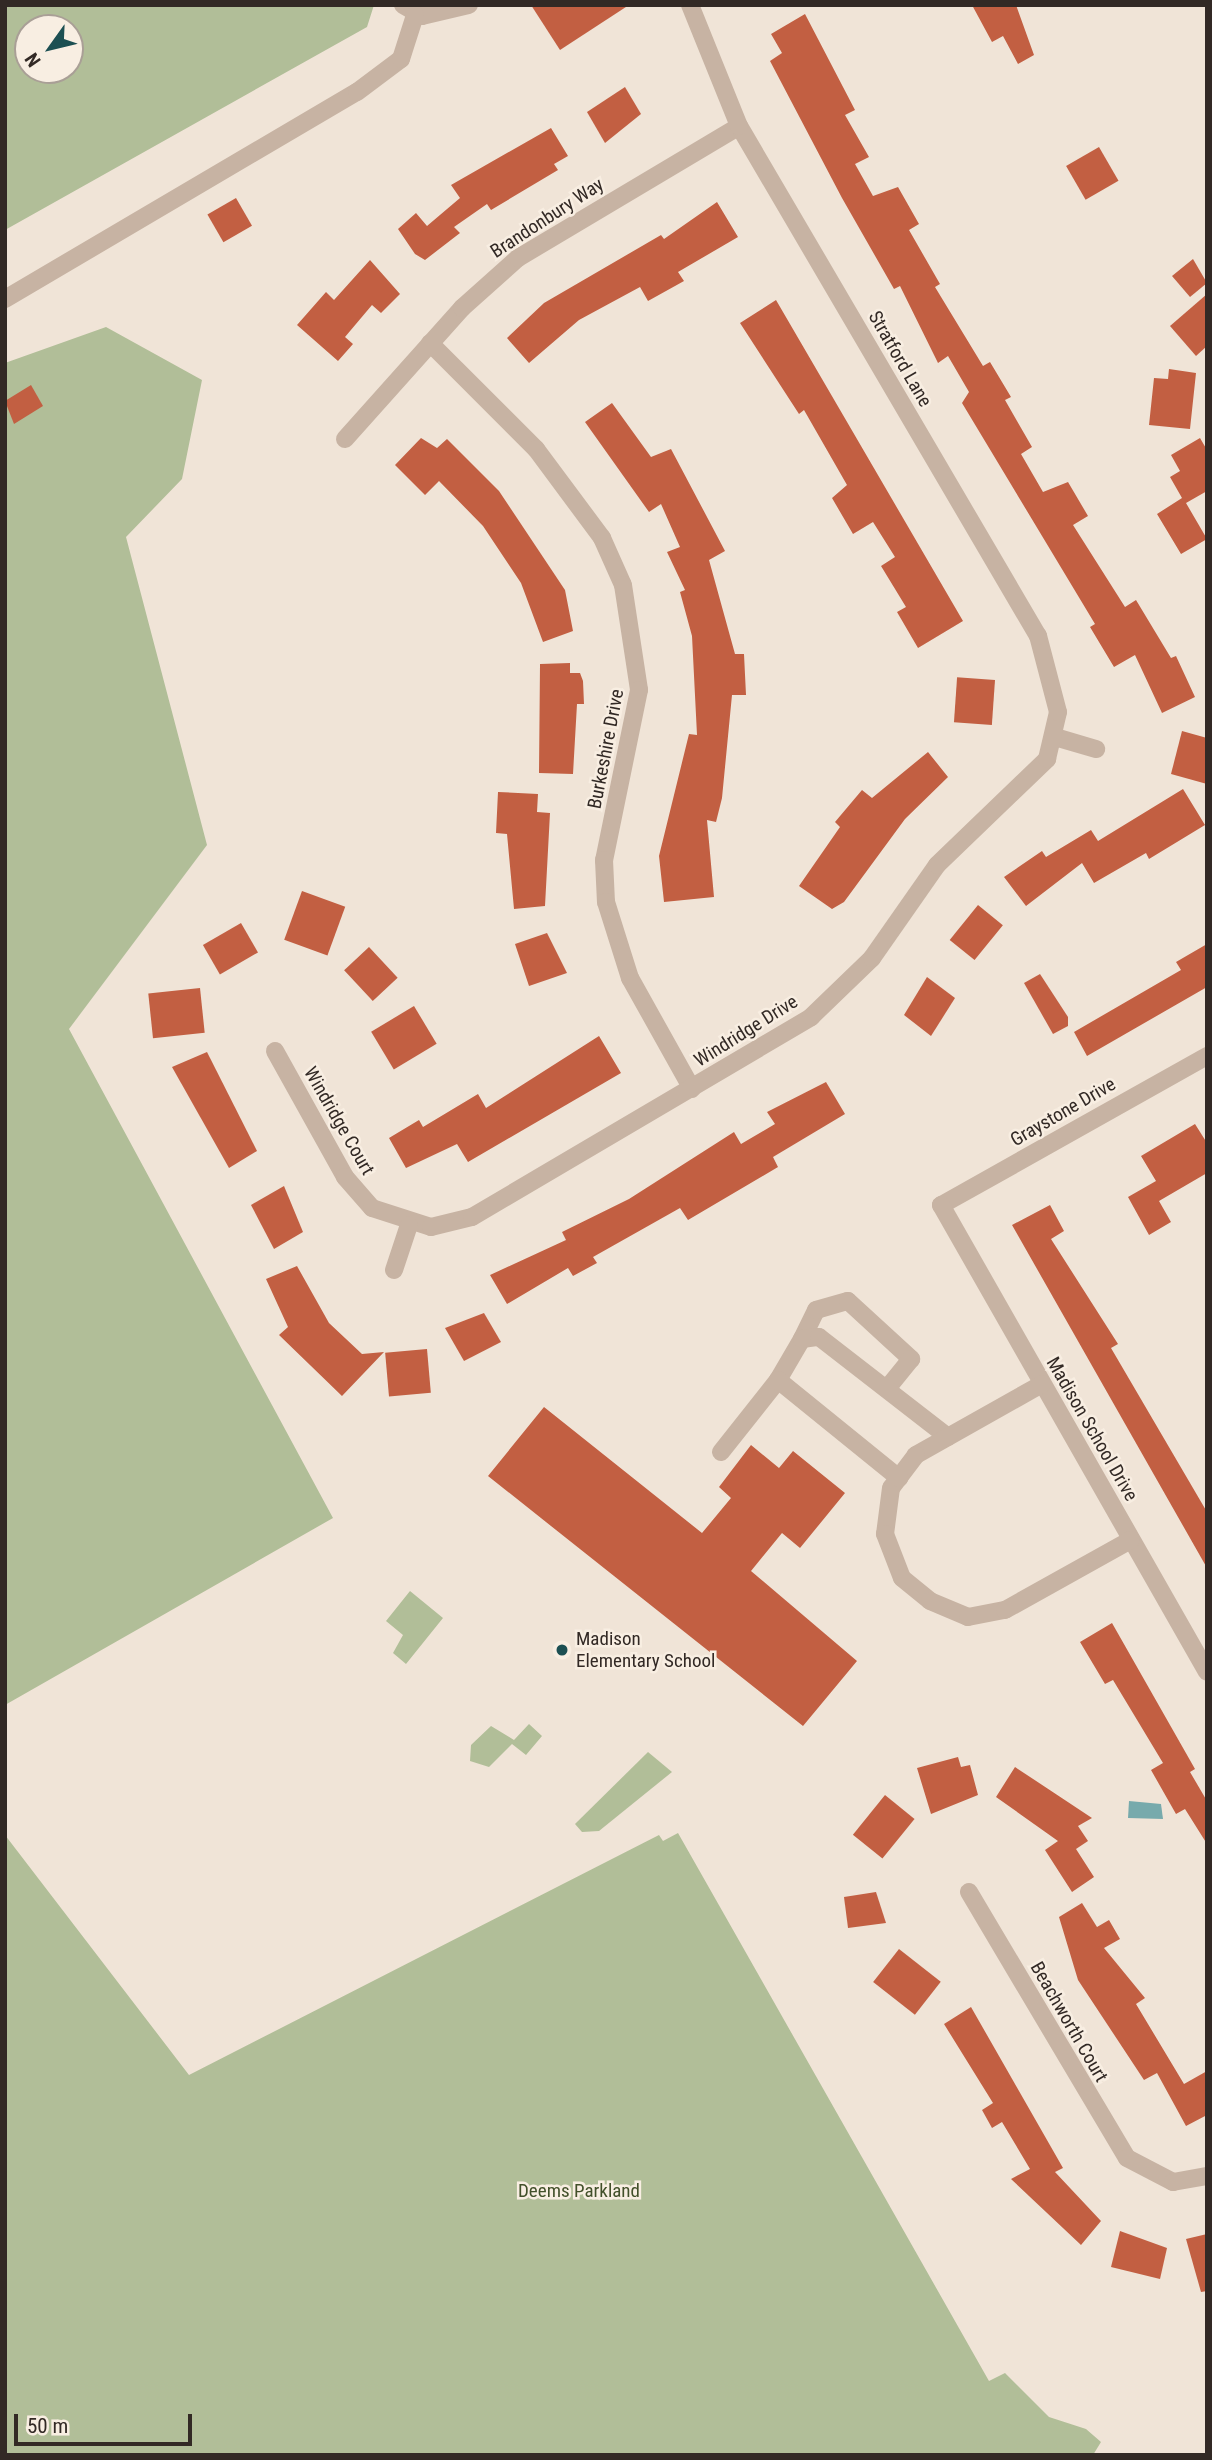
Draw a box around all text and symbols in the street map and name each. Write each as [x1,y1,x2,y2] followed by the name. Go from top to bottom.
[14,14,84,84] north arrow
[20,49,46,71] text: N
[486,173,608,263] street label: Brandonbury Way
[863,307,937,411] street label: Stratford Lane
[583,687,629,811] street label: Burkeshire Drive
[690,990,802,1072] street label: Windridge Drive
[299,1063,379,1179] street label: Windridge Court
[1006,1073,1120,1151] street label: Graystone Drive
[1041,1353,1143,1505] street label: Madison School Drive
[576,1628,715,1672] place label: Madison Elementary School
[554,1642,570,1658] marker: Madison Elementary School
[1025,1958,1113,2086] street label: Beachworth Court
[518,2180,640,2202] park label: Deems Parkland
[18,2400,196,2444] scale bar
[27,2414,68,2438] text: 50 m

